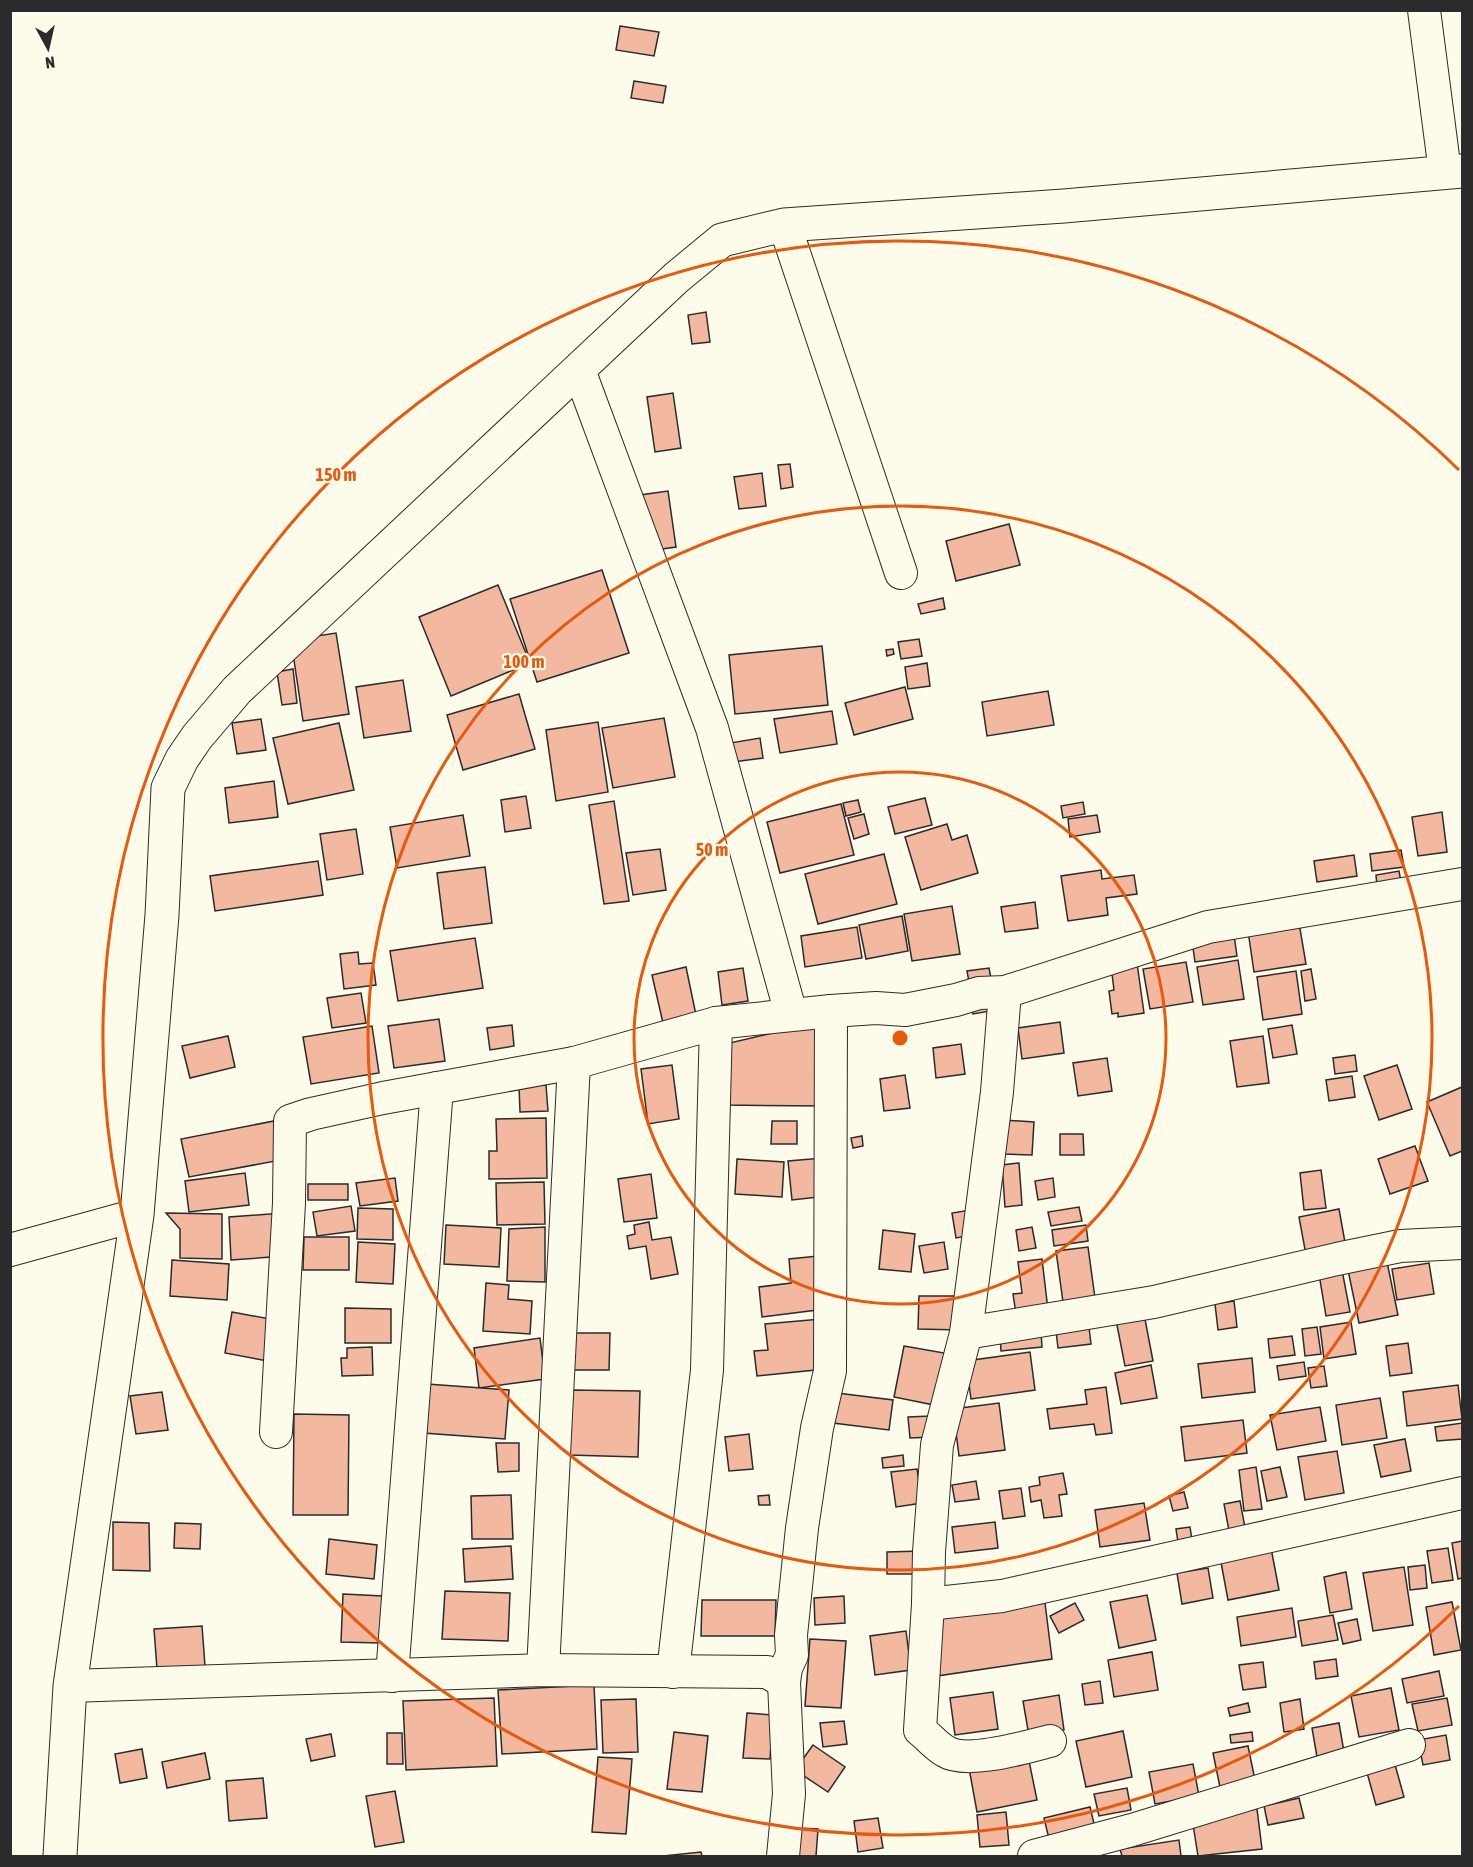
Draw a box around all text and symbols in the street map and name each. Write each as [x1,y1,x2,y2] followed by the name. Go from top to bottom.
[18,18,78,78] north arrow
[44,53,56,72] text: N
[316,464,356,485] text: 150 m
[504,651,544,672] text: 100 m
[696,839,728,860] text: 50 m
[890,1028,910,1048] centre of rings

